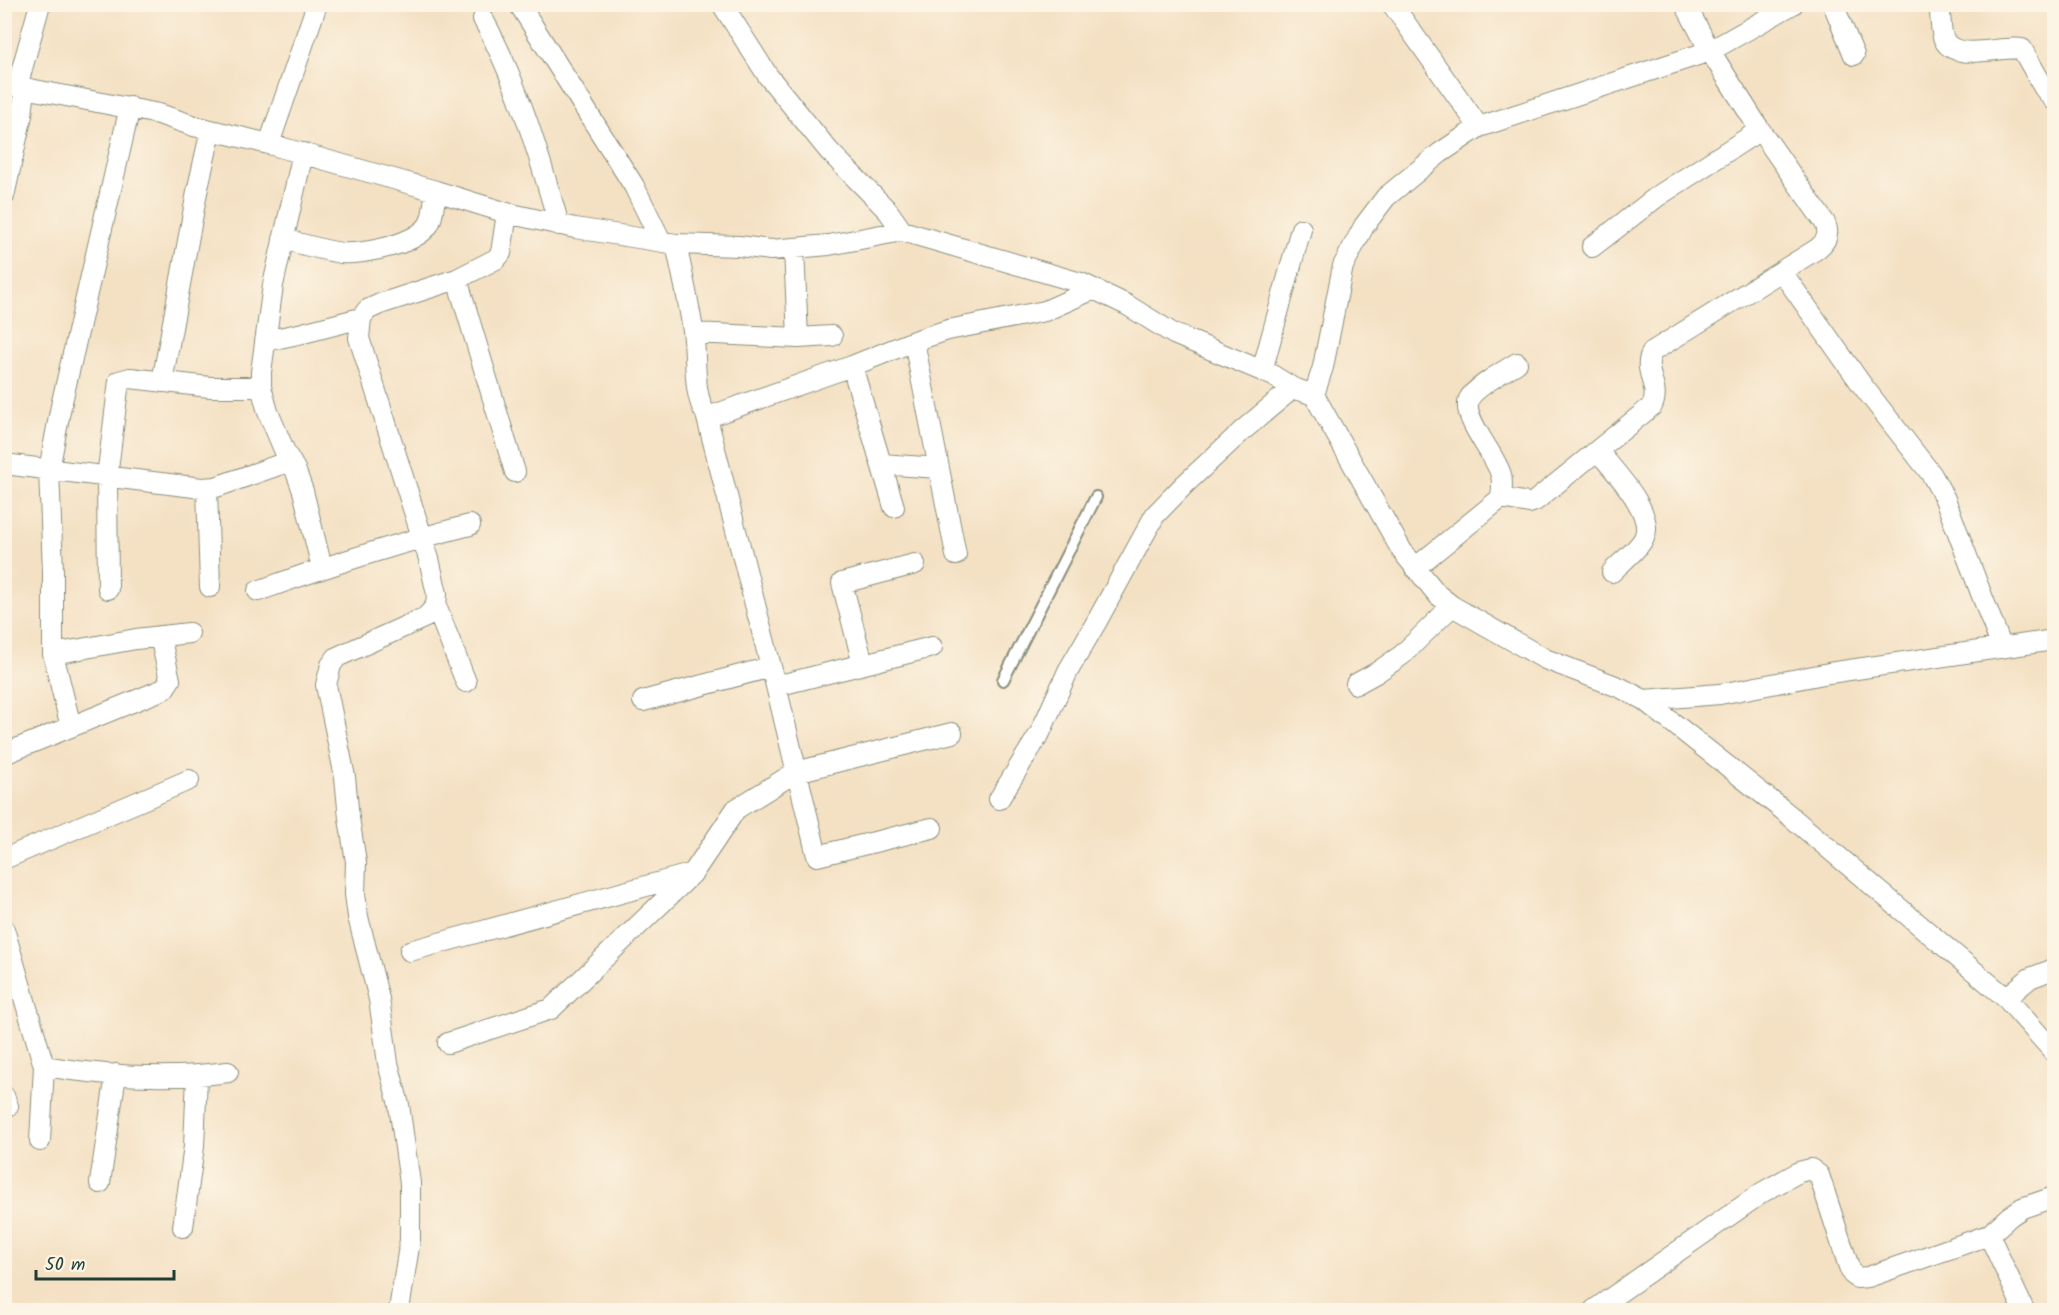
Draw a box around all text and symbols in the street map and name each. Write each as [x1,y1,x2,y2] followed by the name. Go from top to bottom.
[36,1243,174,1281] scale bar
[45,1251,85,1280] text: 50 m

